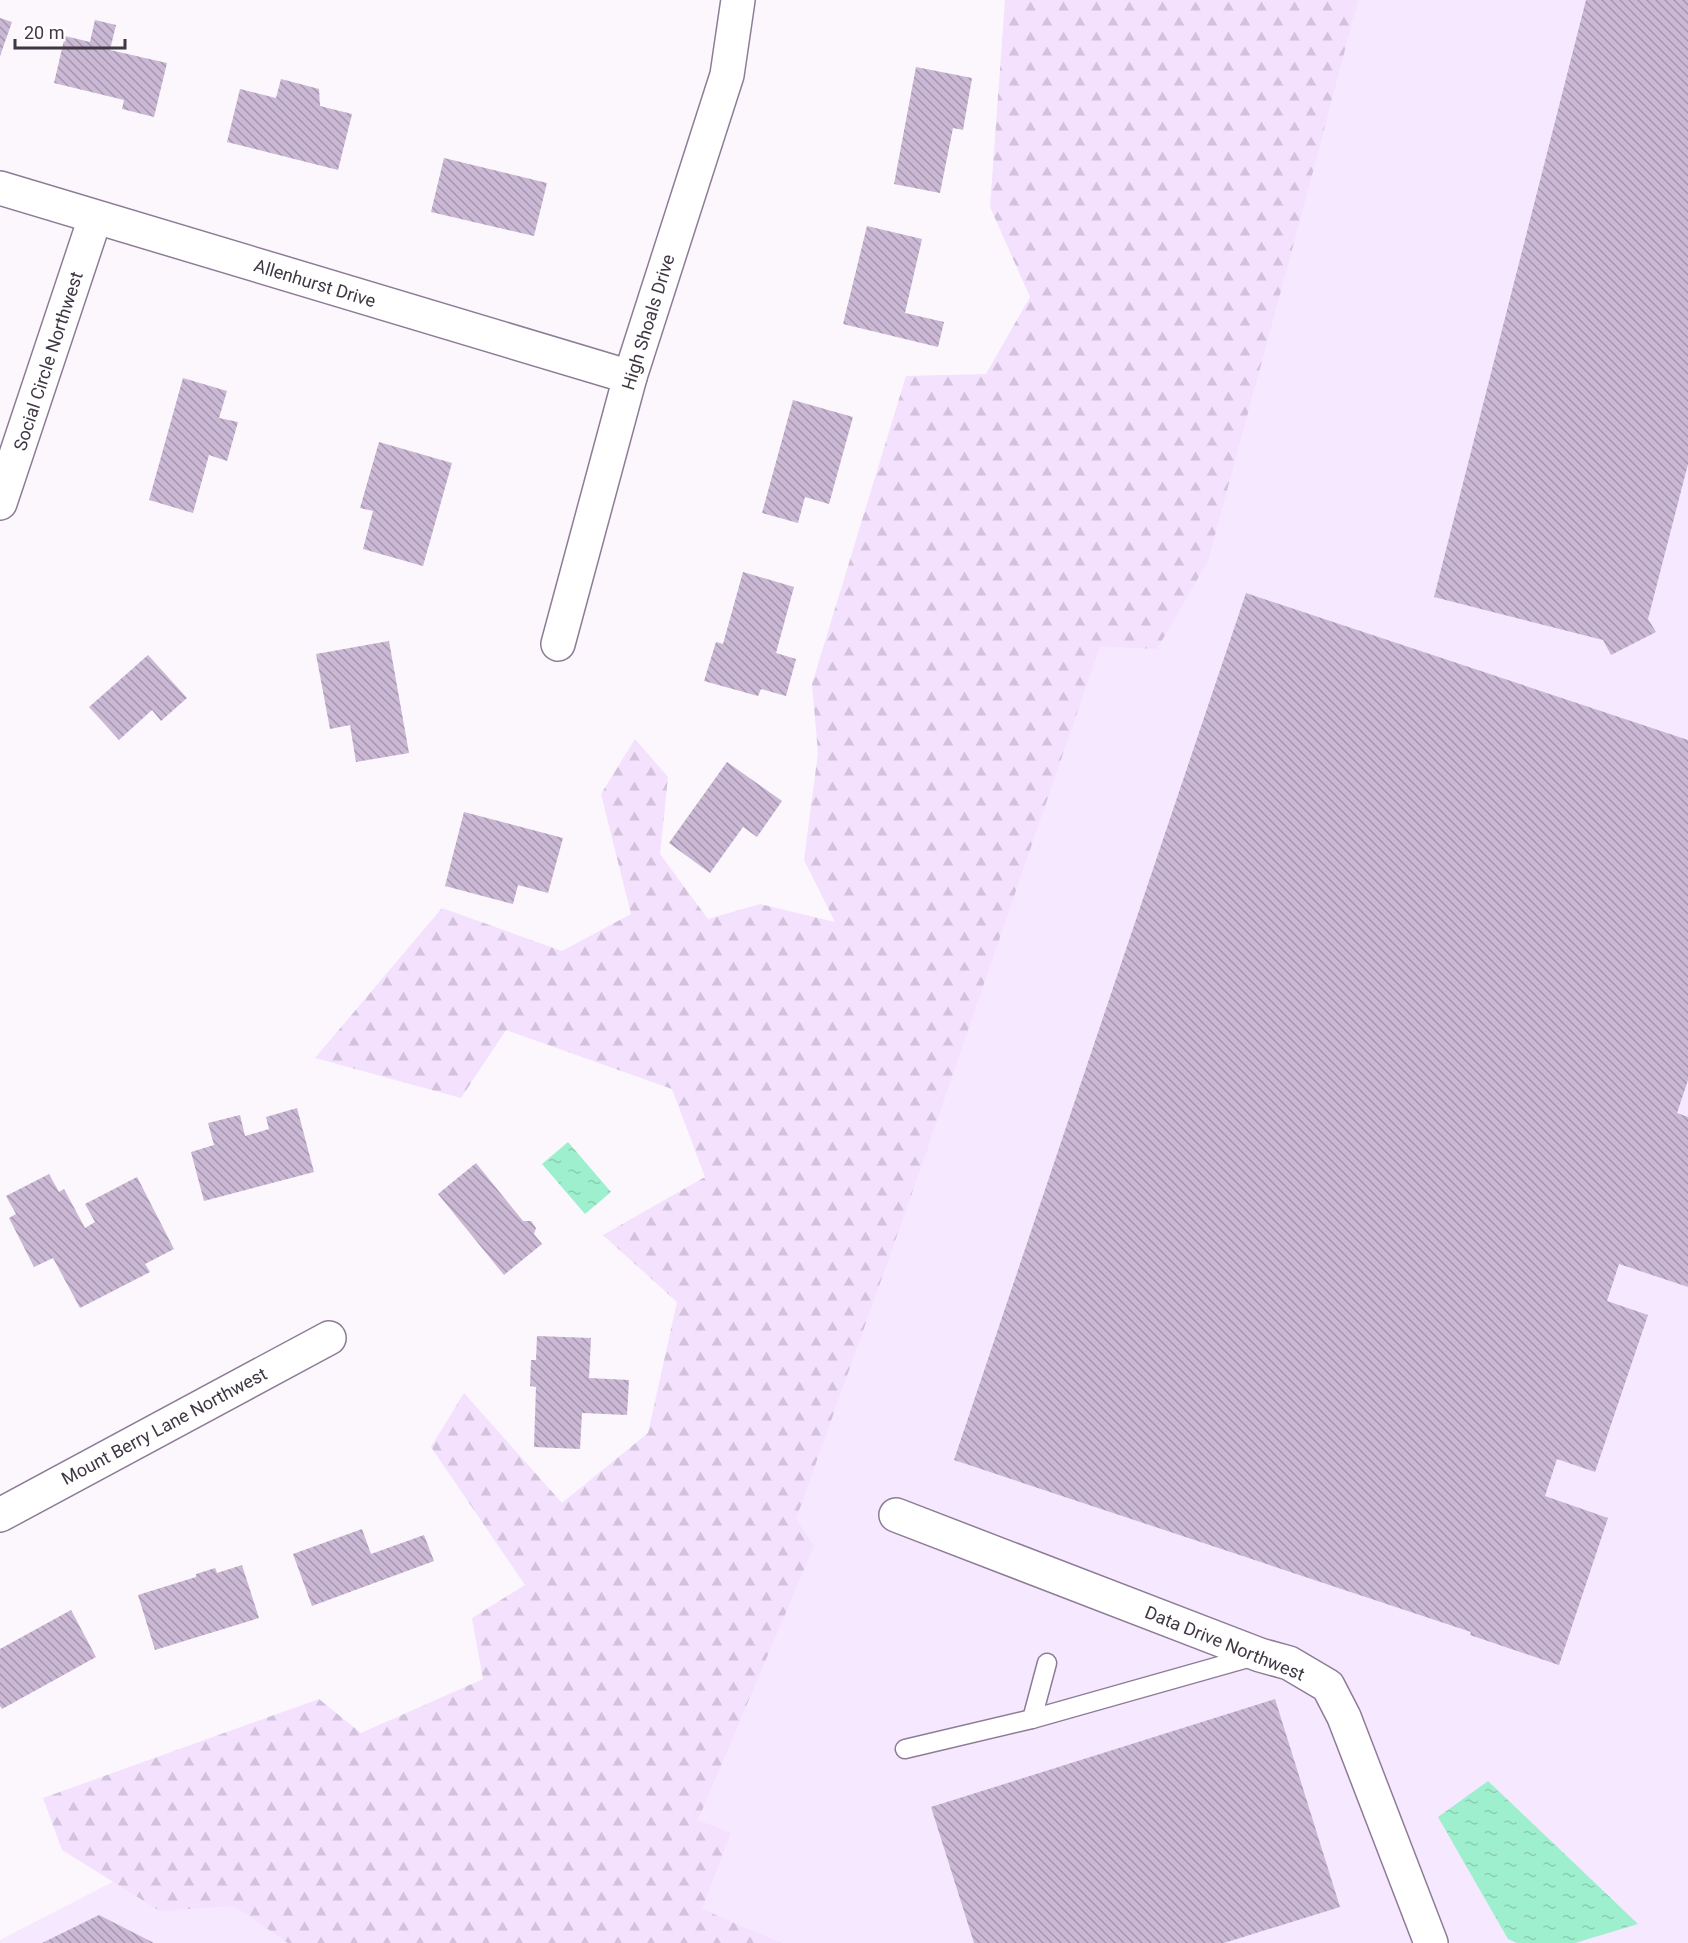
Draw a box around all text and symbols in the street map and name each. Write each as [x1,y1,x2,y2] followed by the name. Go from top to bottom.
[15,12,124,50] scale bar
[24,22,64,43] text: 20 m
[617,252,679,392] street label: High Shoals Drive
[252,255,378,311] street label: Allenhurst Drive
[9,269,87,453] street label: Social Circle Northwest
[58,1363,270,1489] street label: Mount Berry Lane Northwest
[1142,1601,1308,1685] street label: Data Drive Northwest

